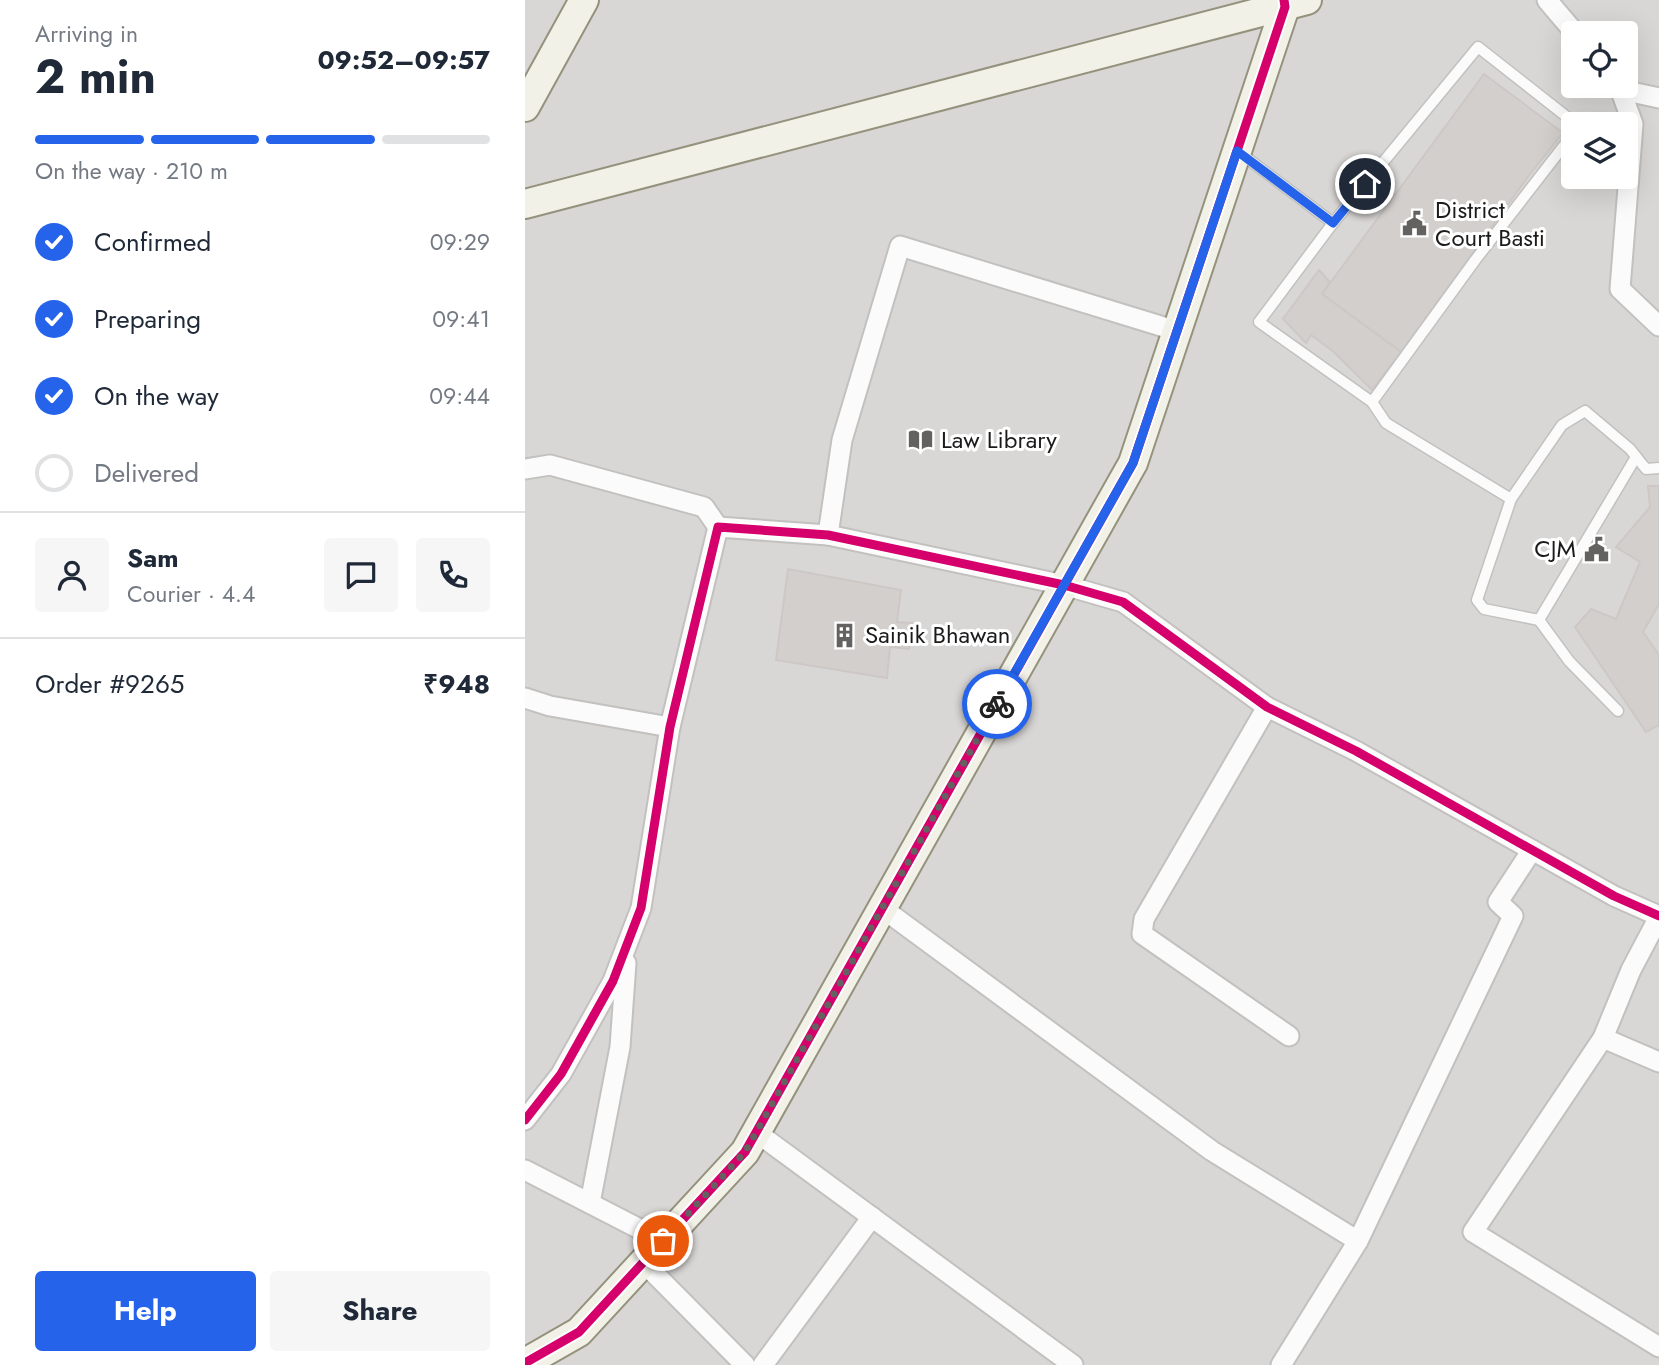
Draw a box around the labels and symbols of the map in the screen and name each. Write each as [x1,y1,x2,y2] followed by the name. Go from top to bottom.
[1335,154,1395,214] pin
[1435,192,1545,255] place label: District Court Basti
[1401,210,1429,238] public building icon: District Court Basti
[941,422,1057,457] place label: Law Library
[907,426,935,454] library icon: Law Library
[1534,531,1576,566] place label: CJM
[1582,535,1610,563] public building icon: CJM
[865,617,1010,652] place label: Sainik Bhawan
[831,621,859,649] building icon: Sainik Bhawan
[962,669,1032,739] courier
[633,1211,693,1271] pin

